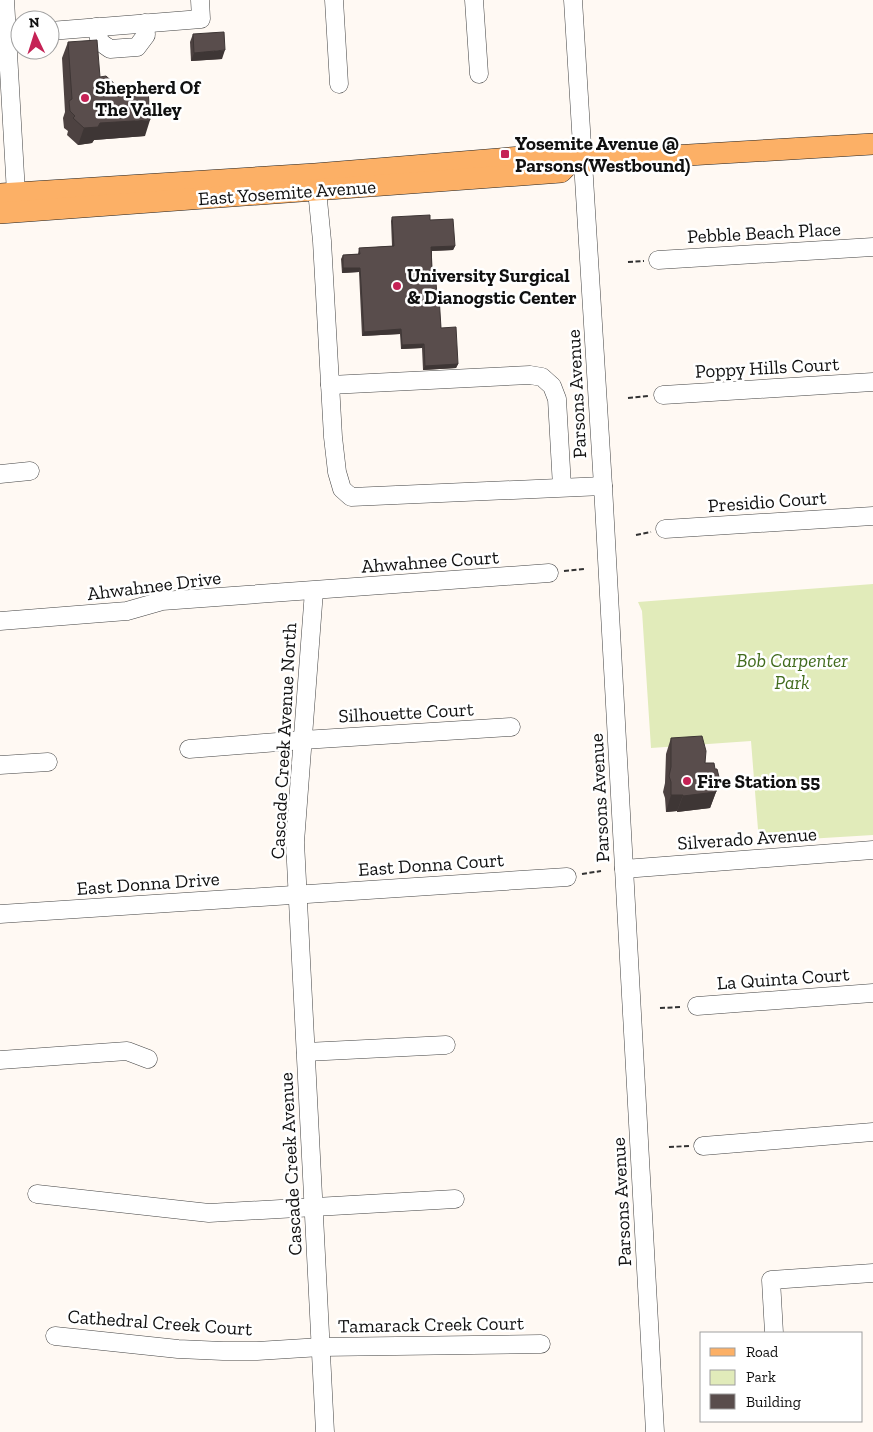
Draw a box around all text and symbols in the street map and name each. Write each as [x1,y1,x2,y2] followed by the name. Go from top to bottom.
[10,10,60,60] north arrow
[28,14,40,31] text: N
[95,76,202,121] place label: Shepherd Of The Valley
[79,92,91,104] marker: Shepherd Of The Valley
[515,132,691,177] place label: Yosemite Avenue @ Parsons(Westbound)
[499,148,511,160] marker: Yosemite Avenue @ Parsons(Westbound)
[197,175,377,210] street label: East Yosemite Avenue
[687,217,842,248] street label: Pebble Beach Place
[407,264,577,309] place label: University Surgical & Dianogstic Center
[391,280,403,292] marker: University Surgical & Dianogstic Center
[562,329,591,459] street label: Parsons Avenue
[694,352,840,383] street label: Poppy Hills Court
[707,486,827,517] street label: Presidio Court
[361,545,500,578] street label: Ahwahnee Court
[86,566,222,605] street label: Ahwahnee Drive
[266,622,301,860] street label: Cascade Creek Avenue North
[736,649,848,694] park label: Bob Carpenter Park
[338,697,474,728] street label: Silhouette Court
[585,733,614,863] street label: Parsons Avenue
[697,770,820,793] place label: Fire Station 55
[681,775,693,787] marker: Fire Station 55
[676,822,818,855] street label: Silverado Avenue
[357,848,505,881] street label: East Donna Court
[76,867,220,900] street label: East Donna Drive
[716,962,850,995] street label: La Quinta Court
[274,1072,307,1256] street label: Cascade Creek Avenue
[607,1137,636,1267] street label: Parsons Avenue
[67,1305,253,1340] street label: Cathedral Creek Court
[338,1311,524,1338] street label: Tamarack Creek Court
[700,1332,863,1422] legend
[746,1343,779,1361] text: Road
[746,1368,776,1386] text: Park
[746,1393,801,1411] text: Building

